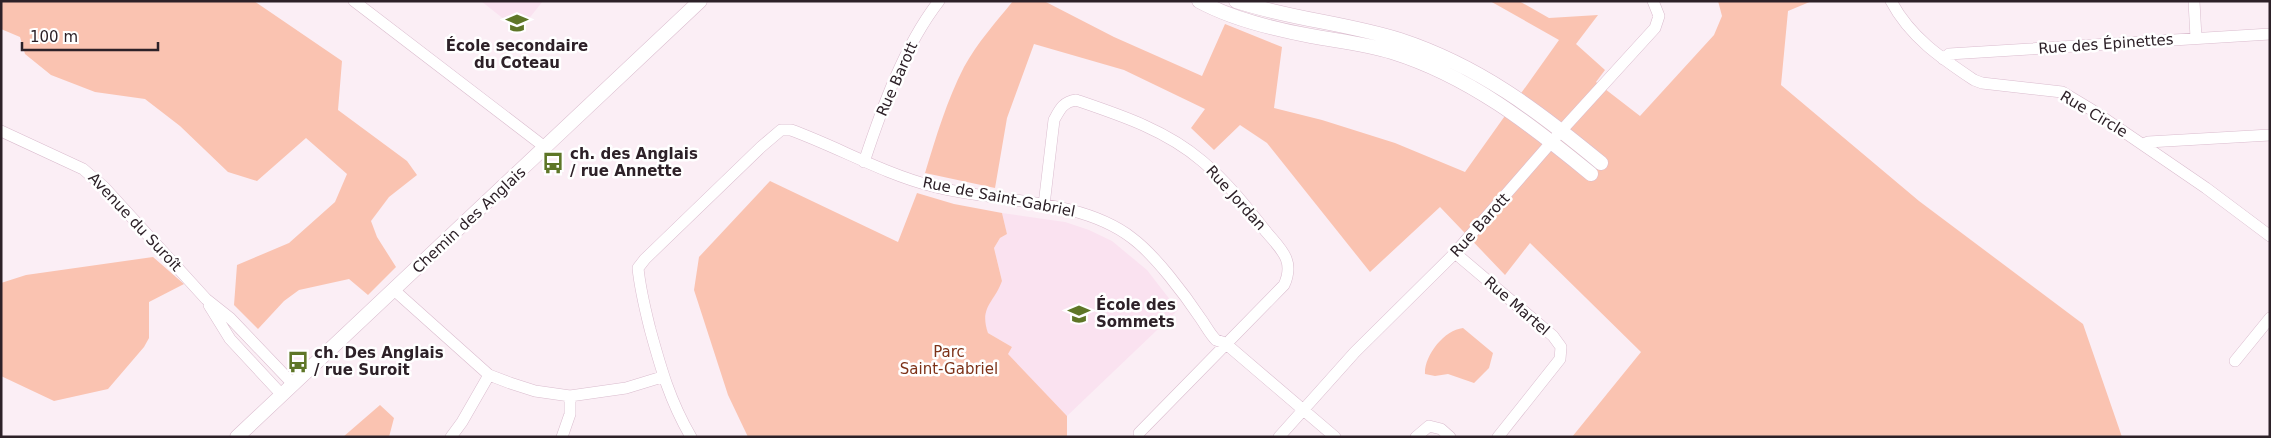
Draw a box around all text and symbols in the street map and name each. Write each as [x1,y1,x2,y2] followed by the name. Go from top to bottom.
[504,10,530,36] school or university icon: École secondaire du Coteau
[22,20,159,52] scale bar
[30,28,78,46] text: 100 m
[2038,29,2174,58] street label: Rue des Épinettes
[446,36,588,72] place label: École secondaire du Coteau
[873,39,921,119] street label: Rue Barott
[2057,87,2131,141] street label: Rue Circle
[570,145,698,180] place label: ch. des Anglais / rue Annette
[540,150,566,176] bus stop icon: ch. des Anglais / rue Annette
[1202,162,1270,234] street label: Rue Jordan
[409,163,529,277] street label: Chemin des Anglais
[85,169,185,275] street label: Avenue du Suroît
[921,173,1077,221] street label: Rue de Saint-Gabriel
[1447,189,1513,261] street label: Rue Barott
[1481,273,1553,339] street label: Rue Martel
[1096,295,1176,331] place label: École des Sommets
[1066,301,1092,327] school or university icon: École des Sommets
[900,343,998,378] park label: Parc Saint-Gabriel
[314,344,444,379] place label: ch. Des Anglais / rue Suroit
[285,349,311,375] bus stop icon: ch. Des Anglais / rue Suroit

